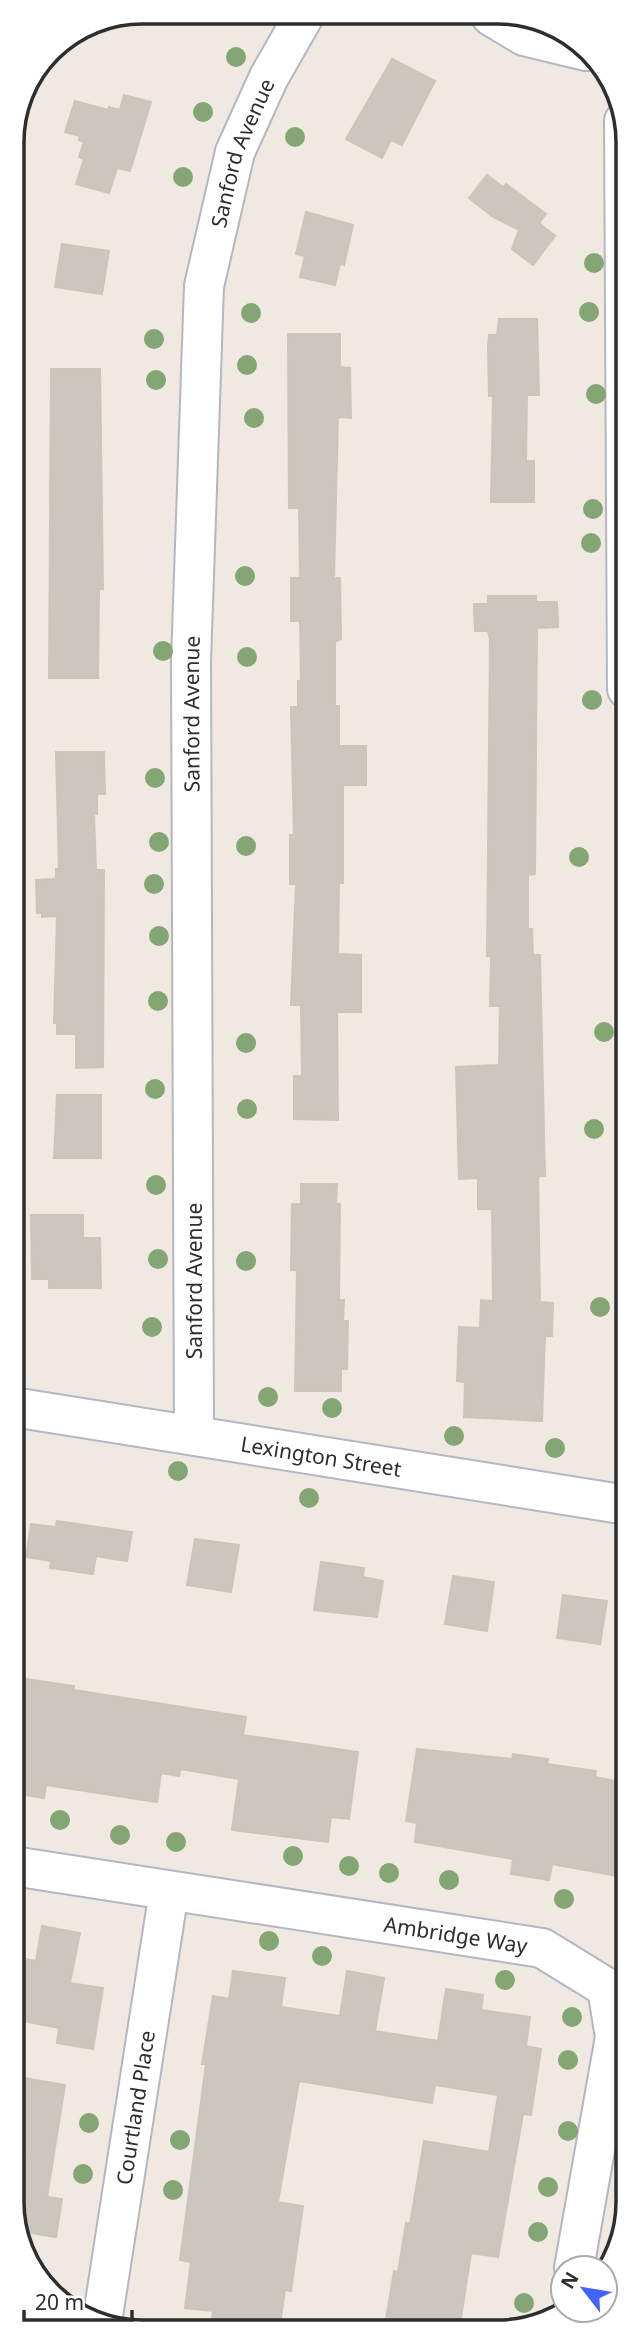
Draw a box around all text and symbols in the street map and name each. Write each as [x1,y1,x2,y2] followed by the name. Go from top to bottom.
[204,74,281,230] street label: Sanford Avenue
[177,635,206,792] street label: Sanford Avenue
[180,1203,208,1359] street label: Sanford Avenue
[239,1430,404,1483] street label: Lexington Street
[382,1910,530,1960] street label: Ambridge Way
[110,2028,161,2187] street label: Courtland Place
[549,2254,619,2324] north arrow
[554,2267,585,2294] text: N
[24,2278,133,2322] scale bar
[35,2288,84,2316] text: 20 m

